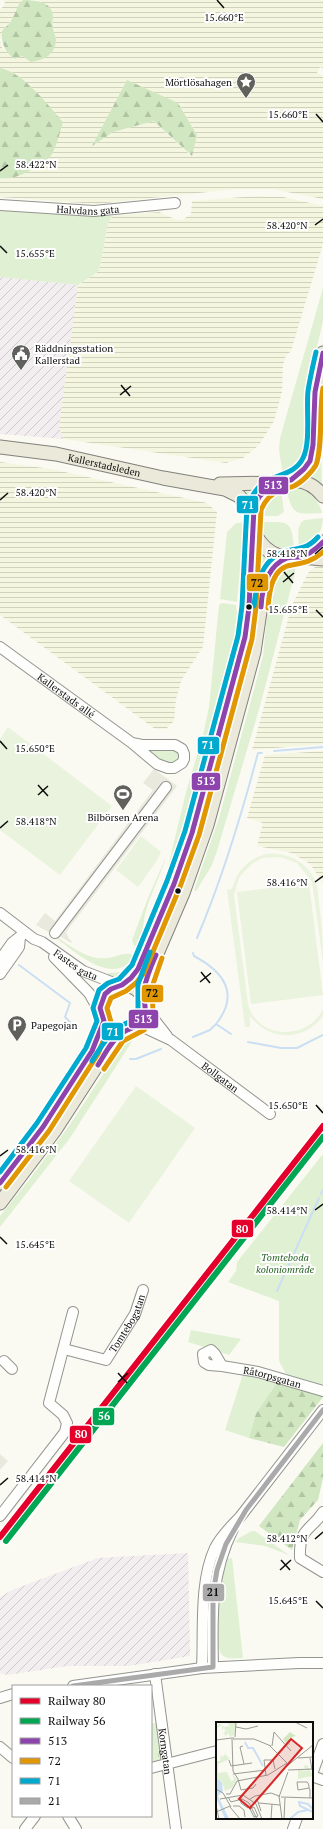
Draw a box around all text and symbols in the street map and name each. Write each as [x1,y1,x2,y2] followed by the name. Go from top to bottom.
[204,11,244,24] text: 15.660°E
[235,71,257,99] place icon: Mörtlösahagen
[165,76,232,89] place label: Mörtlösahagen
[268,108,308,121] text: 15.660°E
[16,158,57,171] text: 58.422°N
[56,203,120,218] street label: Halvdans gata
[267,219,308,232] text: 58.420°N
[15,247,55,260] text: 15.655°E
[35,342,113,367] place label: Räddningsstation Kallerstad
[10,343,32,371] public building icon: Räddningsstation Kallerstad
[67,451,142,480] street label: Kallerstadsleden
[258,476,289,495] line badge: 513
[264,478,282,492] text: 513
[16,486,57,499] text: 58.420°N
[236,495,259,514] line badge: 71
[242,498,254,512] text: 71
[267,547,308,560] text: 58.418°N
[246,573,269,592] line badge: 72
[251,576,263,590] text: 72
[244,602,254,612] unlabelled marker
[268,603,308,616] text: 15.655°E
[35,670,97,721] street label: Kallerstads allé
[197,736,220,755] line badge: 71
[202,738,214,752] text: 71
[15,742,55,755] text: 15.650°E
[191,772,221,791] line badge: 513
[197,774,215,788] text: 513
[112,783,134,811] sports icon: Bilbörsen Arena
[87,811,159,824] place label: Bilbörsen Arena
[16,815,57,828] text: 58.418°N
[267,876,308,889] text: 58.416°N
[173,886,183,896] unlabelled marker
[51,946,99,983] street label: Fastes gata
[141,984,164,1003] line badge: 72
[146,986,158,1000] text: 72
[128,1009,159,1029] line badge: 513
[134,1012,152,1026] text: 513
[6,1014,28,1042] parking icon: Papegojan
[31,1019,77,1032] place label: Papegojan
[101,1022,124,1041] line badge: 71
[107,1025,119,1039] text: 71
[199,1059,241,1095] street label: Bollgatan
[268,1099,308,1112] text: 15.650°E
[16,1143,57,1156] text: 58.416°N
[267,1204,308,1217] text: 58.414°N
[231,1219,254,1238] line badge: 80
[236,1222,248,1236] text: 80
[15,1238,55,1251] text: 15.645°E
[256,1251,315,1276] park label: Tomteboda koloniområde
[106,1293,148,1355] street label: Tomtebogatan
[242,1364,303,1391] street label: Råtorpsgatan
[92,1407,115,1426] line badge: 56
[98,1409,110,1423] text: 56
[69,1425,92,1444] line badge: 80
[75,1427,87,1441] text: 80
[16,1472,57,1485] text: 58.414°N
[267,1532,308,1545] text: 58.412°N
[202,1583,225,1602] line badge: 21
[207,1585,219,1599] text: 21
[268,1594,308,1607] text: 15.645°E
[12,1685,152,1817] legend
[48,1693,106,1708] text: Railway 80
[48,1713,106,1728] text: Railway 56
[216,1722,313,1819] inset map
[155,1728,175,1775] street label: Korngatan
[48,1733,67,1748] text: 513
[48,1753,61,1768] text: 72
[48,1773,61,1788] text: 71
[48,1793,61,1808] text: 21

